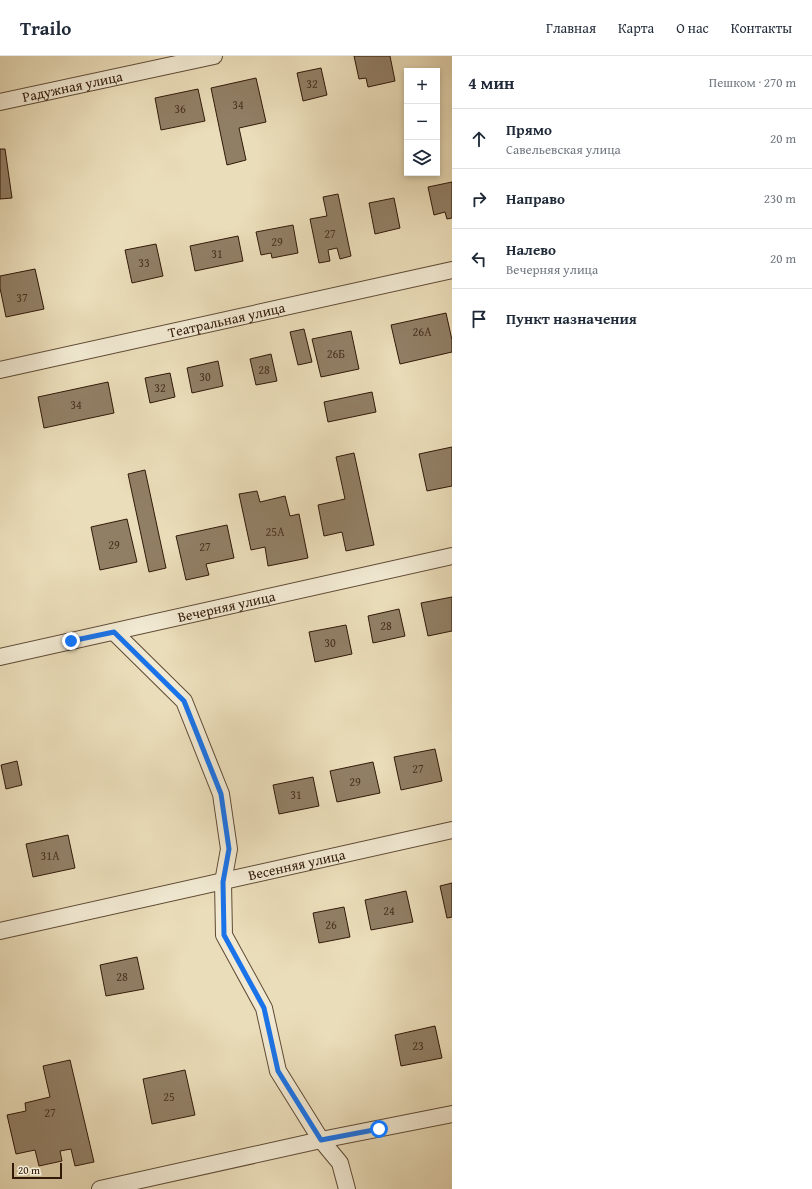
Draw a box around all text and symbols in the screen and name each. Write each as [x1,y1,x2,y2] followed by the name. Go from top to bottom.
[20,14,71,42] text: Trailo
[546,18,596,38] text: Главная
[618,18,654,38] text: Карта
[676,18,709,38] text: О нас
[731,18,792,38] text: Контакты
[20,66,125,107] street label: Радужная улица
[404,68,440,176] map controls
[404,68,440,104] button: +
[468,70,514,95] text: 4 мин
[709,73,796,92] text: Пешком · 270 m
[306,75,318,92] house number: 32
[232,96,244,113] house number: 34
[174,100,186,117] house number: 36
[404,104,440,140] button: −
[506,119,552,140] text: Прямо
[468,128,490,150] icon: ahead
[770,129,796,148] text: 20 m
[404,140,440,176] button: layers
[506,140,621,159] text: Савельевская улица
[468,188,490,210] icon: right
[506,188,565,209] text: Направо
[764,189,796,208] text: 230 m
[324,225,336,242] house number: 27
[271,233,283,250] house number: 29
[506,239,556,260] text: Налево
[211,245,223,262] house number: 31
[468,248,490,270] icon: left
[770,249,796,268] text: 20 m
[138,254,150,271] house number: 33
[506,260,598,279] text: Вечерняя улица
[16,289,28,306] house number: 37
[166,297,287,343] street label: Театральная улица
[468,308,490,330] icon: arrive
[506,308,637,329] text: Пункт назначения
[413,323,432,340] house number: 26А
[327,345,345,362] house number: 26Б
[258,361,270,378] house number: 28
[199,368,211,385] house number: 30
[154,379,166,396] house number: 32
[70,396,82,413] house number: 34
[266,523,285,540] house number: 25А
[108,536,120,553] house number: 29
[199,538,211,555] house number: 27
[176,586,277,627] street label: Вечерняя улица
[380,617,392,634] house number: 28
[62,632,80,650] route end
[324,634,336,651] house number: 30
[412,760,424,777] house number: 27
[349,773,361,790] house number: 29
[290,786,302,803] house number: 31
[246,844,347,885] street label: Весенняя улица
[41,847,60,864] house number: 31А
[383,902,395,919] house number: 24
[325,916,337,933] house number: 26
[116,968,128,985] house number: 28
[412,1037,424,1054] house number: 23
[163,1088,175,1105] house number: 25
[44,1104,56,1121] house number: 27
[370,1120,388,1138] route start
[12,1161,62,1180] scale bar
[18,1162,40,1178] text: 20 m

